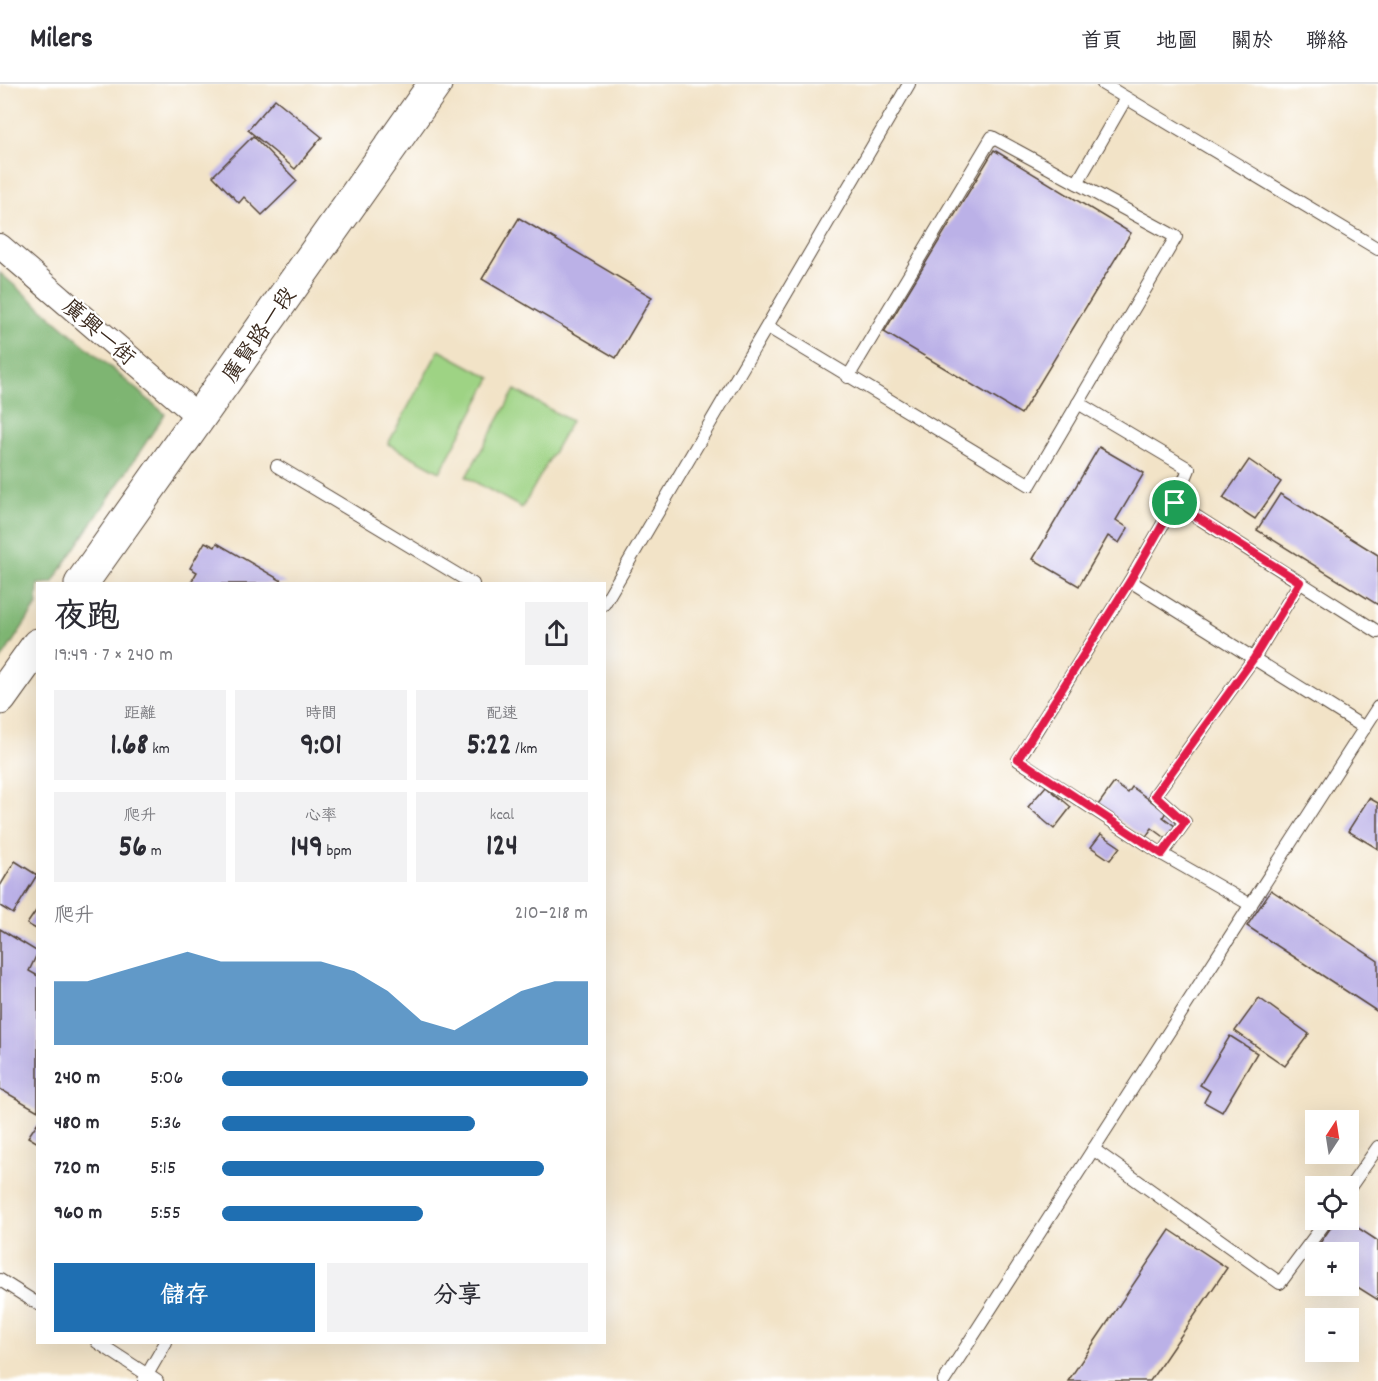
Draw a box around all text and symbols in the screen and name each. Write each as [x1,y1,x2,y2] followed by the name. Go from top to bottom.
[30,21,93,61] text: Milers
[1081,28,1123,58] text: 首頁
[1156,28,1198,58] text: 地圖
[1231,28,1273,58] text: 關於
[1306,28,1348,58] text: 聯絡
[217,282,305,390] street label: 廣賢路一段
[54,293,141,374] street label: 廣興一街
[1149,477,1200,528] pin
[1158,486,1191,519] icon: arrive
[54,596,120,643] text: 夜跑
[525,602,588,665] button: share
[54,642,173,670] text: 19:49 · 7 × 240 m
[124,703,156,726] text: 距離
[305,703,337,726] text: 時間
[486,703,518,726] text: 配速
[110,726,149,769] text: 1.68
[300,726,342,769] text: 9:01
[467,726,512,769] text: 5:22
[149,738,170,761] text: km
[512,738,537,761] text: /km
[490,804,514,827] text: kcal
[124,805,156,828] text: 爬升
[305,805,337,828] text: 心率
[486,827,518,870] text: 124
[118,828,147,871] text: 56
[290,828,323,871] text: 149
[147,840,162,863] text: m
[323,840,352,863] text: bpm
[515,900,588,928] text: 210–218 m
[54,903,94,931] text: 爬升
[54,1065,100,1093] text: 240 m
[150,1065,183,1093] text: 5:06
[54,1110,100,1138] text: 480 m
[150,1110,181,1138] text: 5:36
[1305,1110,1359,1164] north arrow
[1305,1110,1359,1362] map controls
[54,1155,100,1183] text: 720 m
[150,1155,176,1183] text: 5:15
[1305,1176,1359,1230] button: locate
[54,1200,102,1228] text: 960 m
[150,1200,181,1228] text: 5:55
[1305,1242,1359,1296] button: +
[54,1263,315,1332] button: 儲存
[327,1263,588,1332] button: 分享
[1305,1308,1359,1362] button: −

